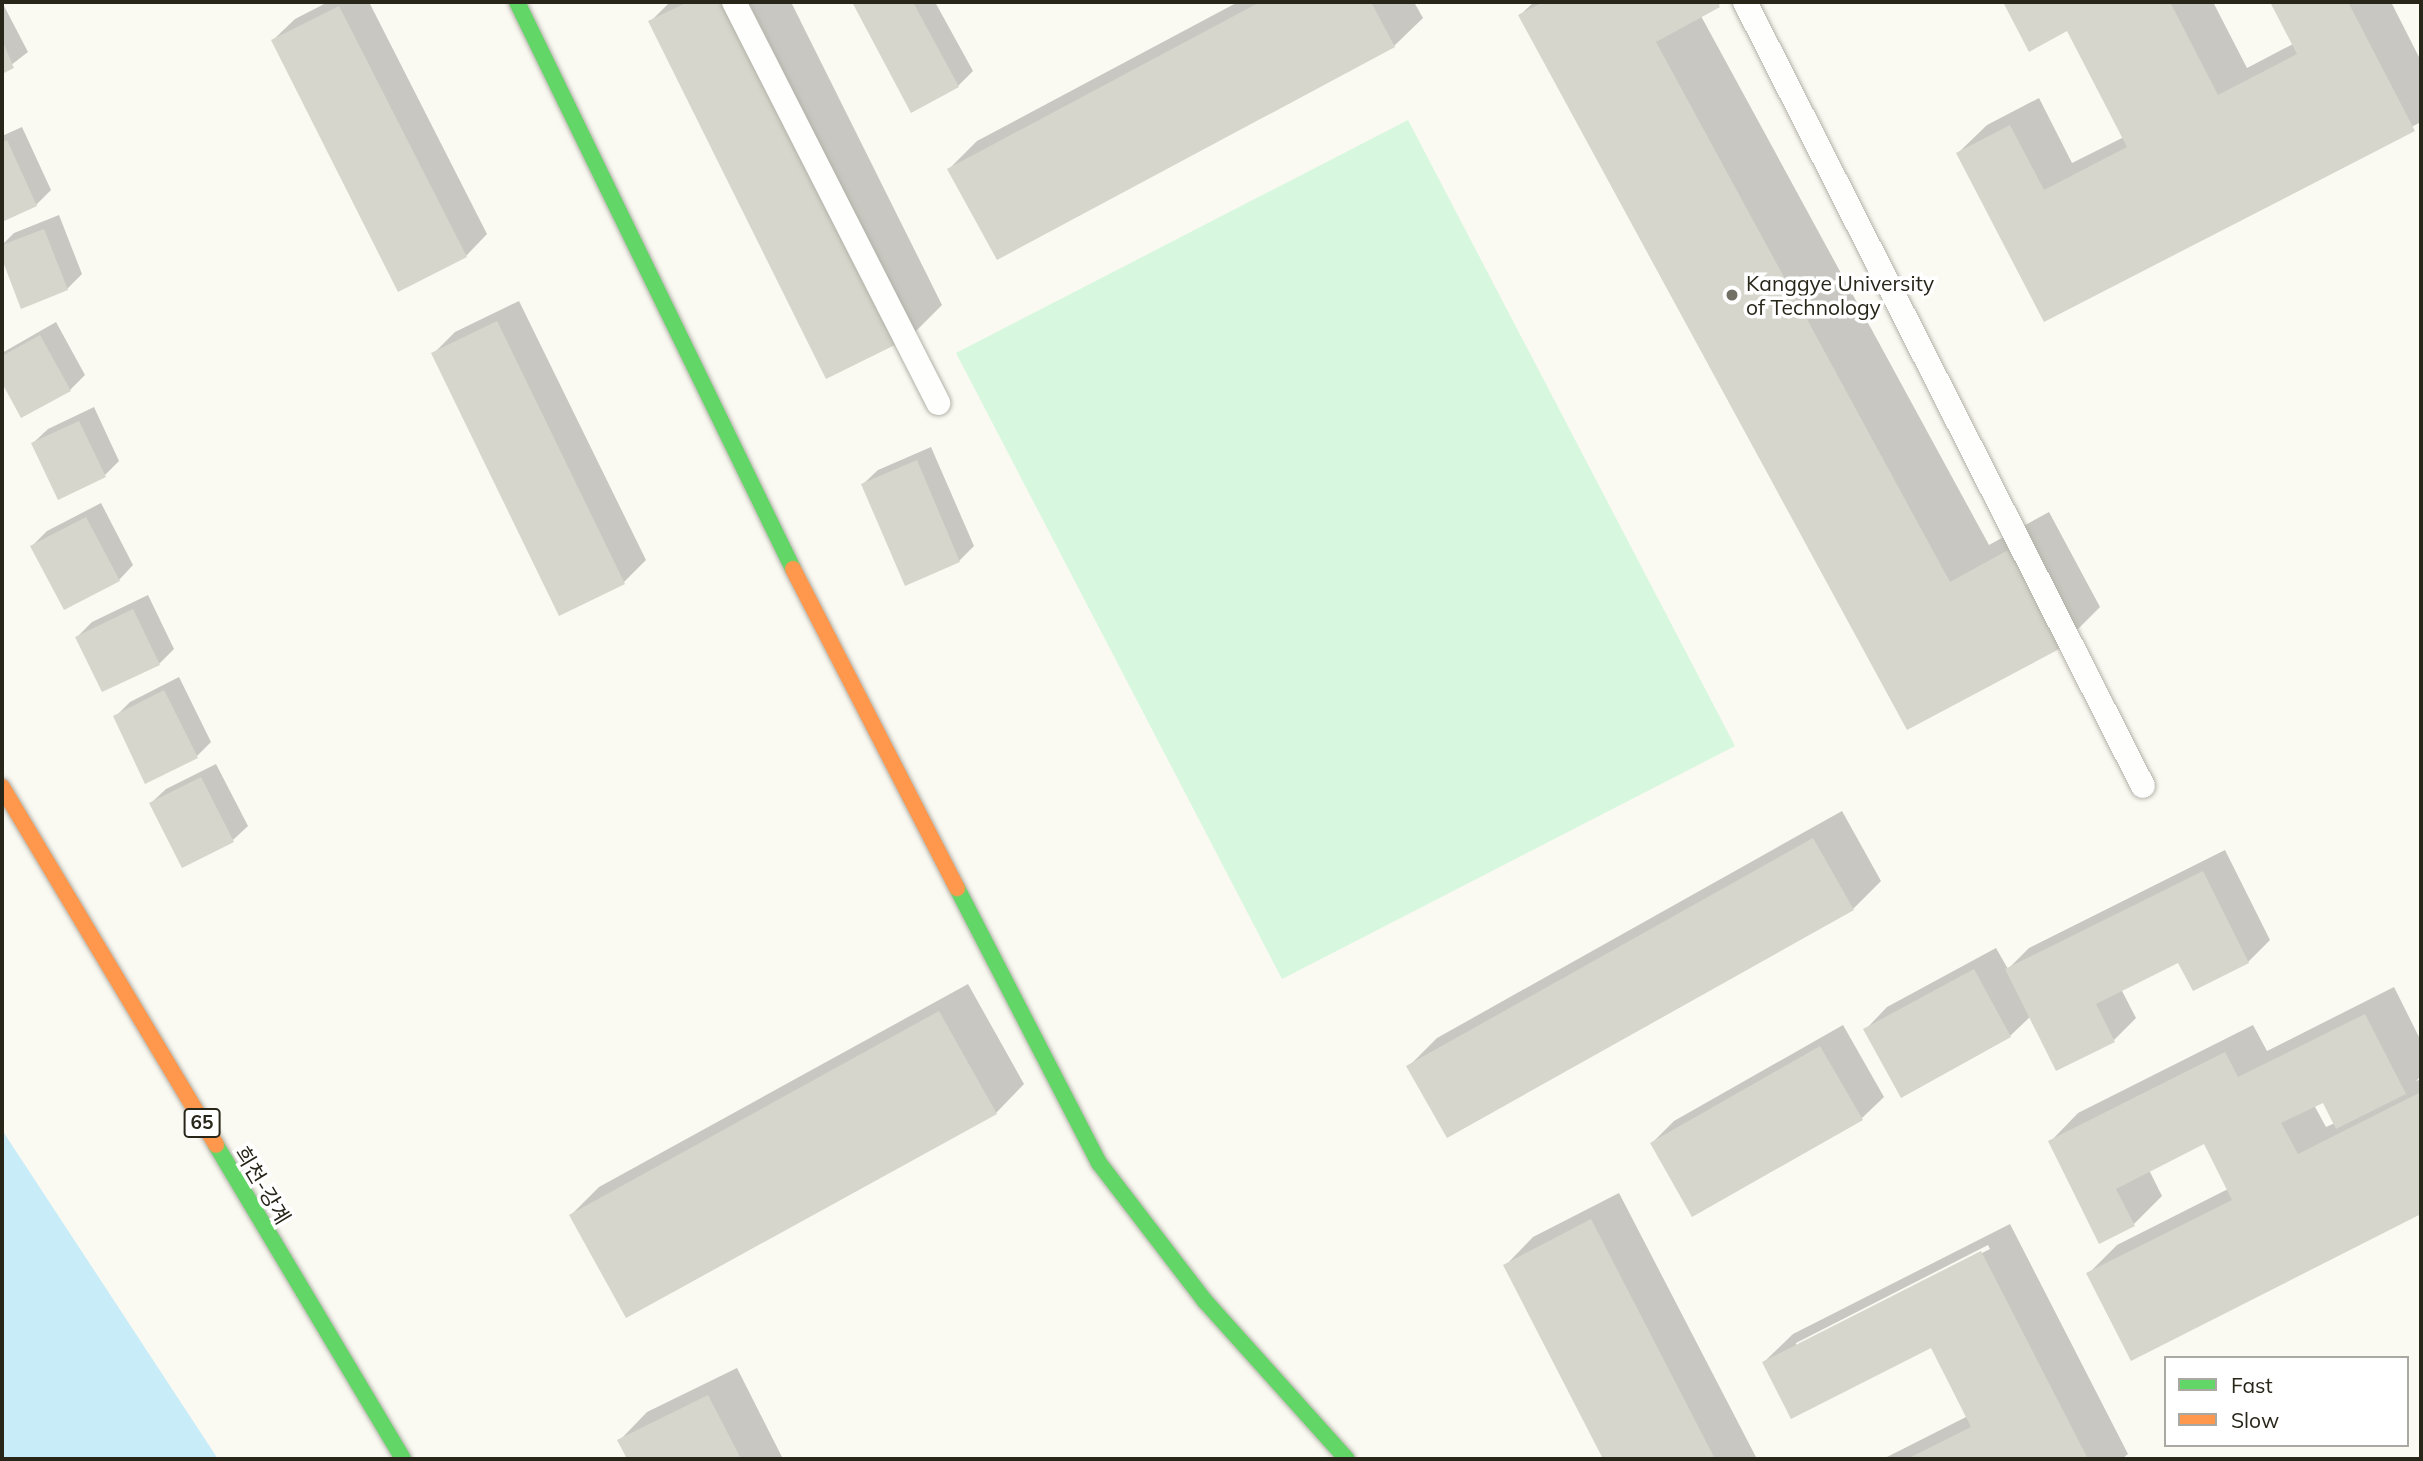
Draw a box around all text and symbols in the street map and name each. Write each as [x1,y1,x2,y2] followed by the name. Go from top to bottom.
[1746,270,1934,320] place label: Kanggye University of Technology
[1724,287,1740,303] marker: Kanggye University of Technology
[183,1107,221,1138] road number: 65
[230,1142,296,1228] street label: 희천-강계
[2164,1356,2409,1447] legend
[2231,1372,2273,1398] text: Fast
[2231,1407,2279,1433] text: Slow

